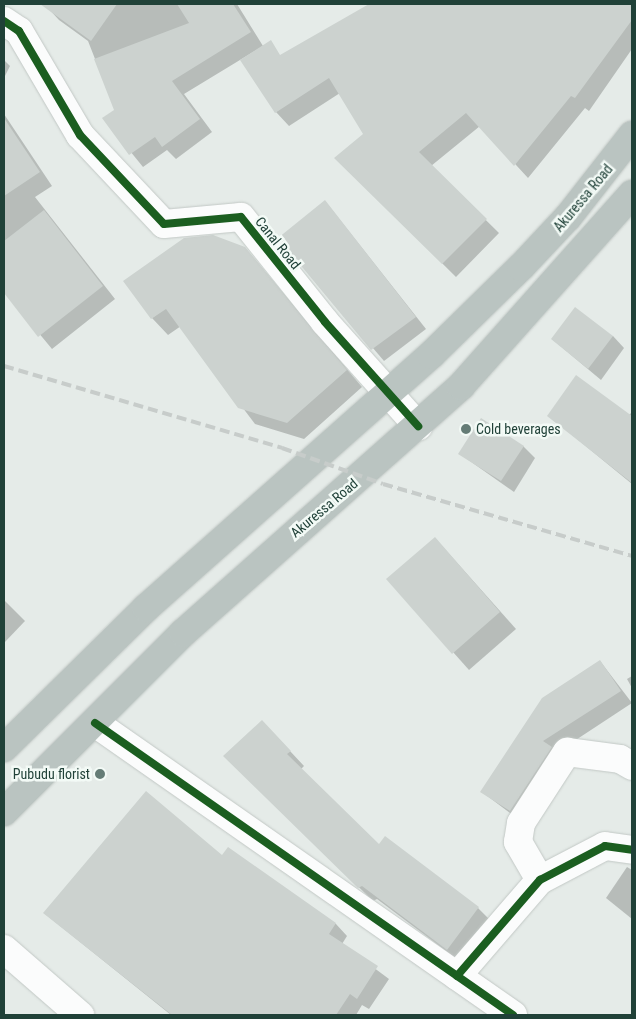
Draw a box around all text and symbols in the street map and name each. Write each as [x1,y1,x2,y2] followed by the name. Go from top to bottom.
[550,161,616,235] street label: Akuressa Road
[252,213,304,273] street label: Canal Road
[476,421,561,437] place label: Cold beverages
[460,423,472,435] marker: Cold beverages
[287,475,361,541] street label: Akuressa Road
[13,766,90,782] place label: Pubudu florist
[94,768,106,780] marker: Pubudu florist

